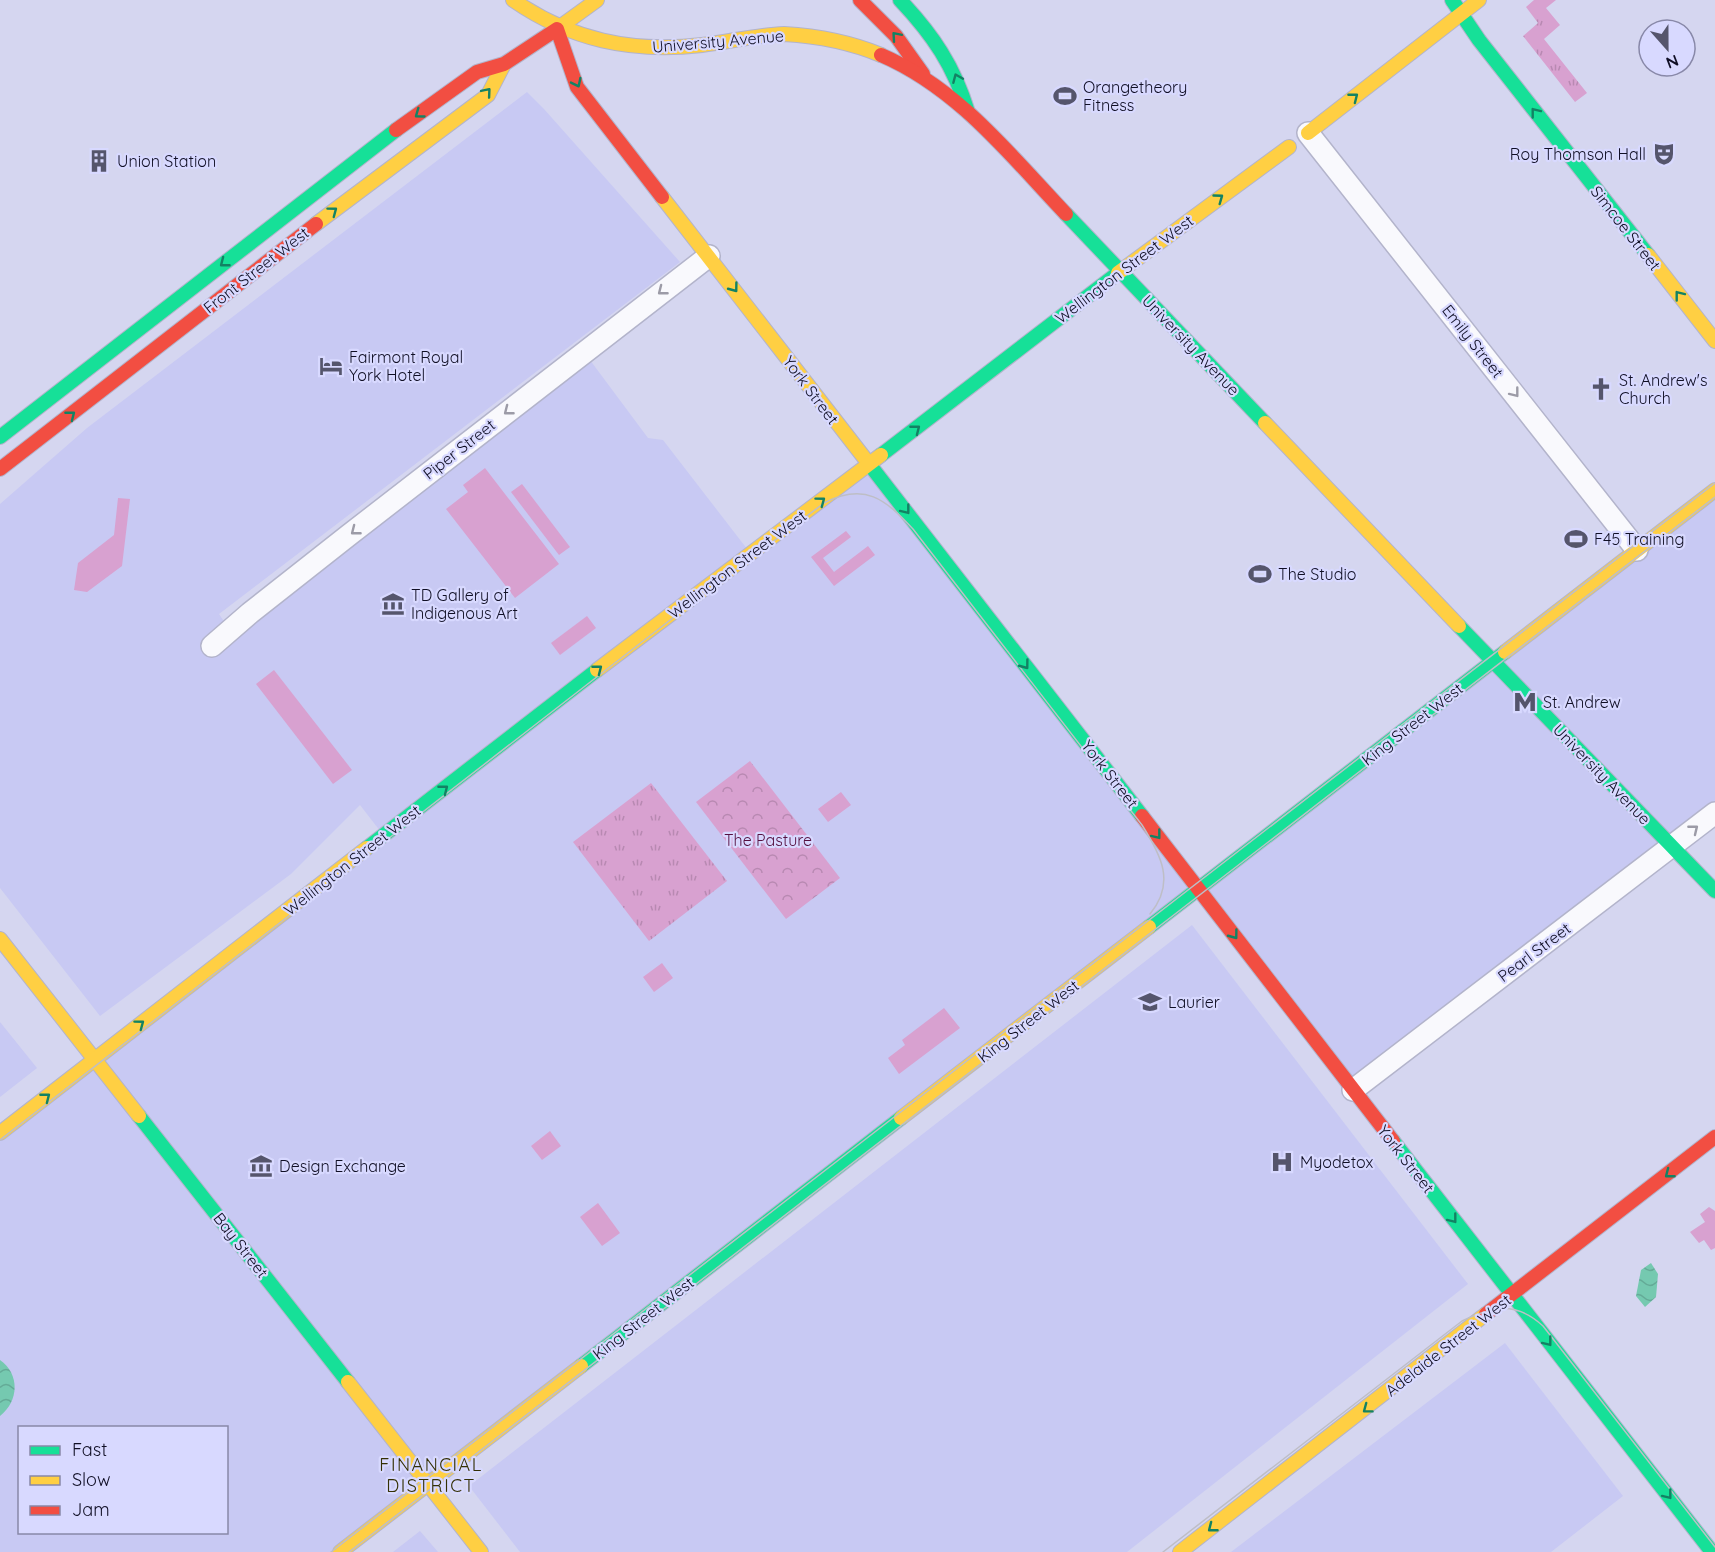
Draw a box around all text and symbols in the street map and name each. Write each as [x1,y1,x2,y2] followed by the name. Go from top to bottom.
[1637,18,1697,78] north arrow
[651,25,785,57] street label: University Avenue
[892,32,903,43] one-way arrow
[1663,51,1681,73] text: N
[952,74,964,85] one-way arrow
[570,77,582,88] one-way arrow
[1083,77,1187,115] place label: Orangetheory Fitness
[1052,83,1078,109] sports icon: Orangetheory Fitness
[479,88,490,99] one-way arrow
[1348,93,1359,104] one-way arrow
[414,107,425,118] one-way arrow
[1531,107,1542,118] one-way arrow
[1651,141,1677,167] theatre icon: Roy Thomson Hall
[1510,144,1646,164] place label: Roy Thomson Hall
[86,148,112,174] building icon: Union Station
[117,151,216,171] place label: Union Station
[1587,182,1665,274] street label: Simcoe Street
[1213,194,1224,205] one-way arrow
[326,207,337,218] one-way arrow
[1051,210,1197,328] street label: Wellington Street West
[199,222,313,318] street label: Front Street West
[219,255,230,266] one-way arrow
[726,282,737,293] one-way arrow
[658,284,669,295] one-way arrow
[1675,290,1686,301] one-way arrow
[1138,291,1244,399] street label: University Avenue
[1438,300,1508,382] street label: Emily Street
[349,347,463,385] place label: Fairmont Royal York Hotel
[779,352,843,428] street label: York Street
[318,353,344,379] hotel icon: Fairmont Royal York Hotel
[1619,370,1707,408] place label: St. Andrew's Church
[1588,376,1614,402] church icon: St. Andrew's Church
[1507,387,1518,398] one-way arrow
[504,403,515,414] one-way arrow
[64,411,75,422] one-way arrow
[419,415,499,483] street label: Piper Street
[909,425,920,436] one-way arrow
[814,498,825,509] one-way arrow
[898,504,909,515] one-way arrow
[664,505,810,623] street label: Wellington Street West
[350,523,361,534] one-way arrow
[1563,526,1589,552] sports icon: F45 Training
[1594,529,1684,549] place label: F45 Training
[1247,561,1273,587] sports icon: The Studio
[1278,564,1356,584] place label: The Studio
[411,585,518,623] place label: TD Gallery of Indigenous Art
[380,591,406,617] museum icon: TD Gallery of Indigenous Art
[1018,658,1029,669] one-way arrow
[592,666,603,677] one-way arrow
[1357,678,1467,770] street label: King Street West
[1512,689,1538,715] metro station icon: St. Andrew
[1543,692,1621,712] place label: St. Andrew
[1549,720,1655,828] street label: University Avenue
[1077,736,1143,812] street label: York Street
[438,785,449,796] one-way arrow
[280,800,424,920] street label: Wellington Street West
[1687,826,1698,837] one-way arrow
[1150,829,1161,840] one-way arrow
[724,830,812,850] park label: The Pasture
[1494,918,1574,986] street label: Pearl Street
[1226,928,1237,939] one-way arrow
[973,975,1083,1067] street label: King Street West
[1137,989,1163,1015] school or university icon: Laurier
[1168,992,1220,1012] place label: Laurier
[134,1020,145,1031] one-way arrow
[40,1094,51,1105] one-way arrow
[1373,1121,1439,1197] street label: York Street
[1269,1149,1295,1175] hospital icon: Myodetox
[1300,1152,1373,1172] place label: Myodetox
[248,1153,274,1179] museum icon: Design Exchange
[279,1156,406,1176] place label: Design Exchange
[1665,1166,1676,1177] one-way arrow
[209,1208,273,1282] street label: Bay Street
[1446,1212,1457,1223] one-way arrow
[588,1272,698,1364] street label: King Street West
[1381,1290,1515,1400] street label: Adelaide Street West
[1541,1335,1552,1346] one-way arrow
[1362,1401,1373,1412] one-way arrow
[18,1426,228,1534] legend
[72,1438,107,1461] text: Fast
[379,1453,483,1497] district label: FINANCIAL DISTRICT
[72,1468,110,1491] text: Slow
[1661,1489,1672,1500] one-way arrow
[72,1498,110,1521] text: Jam
[1208,1520,1219,1531] one-way arrow

